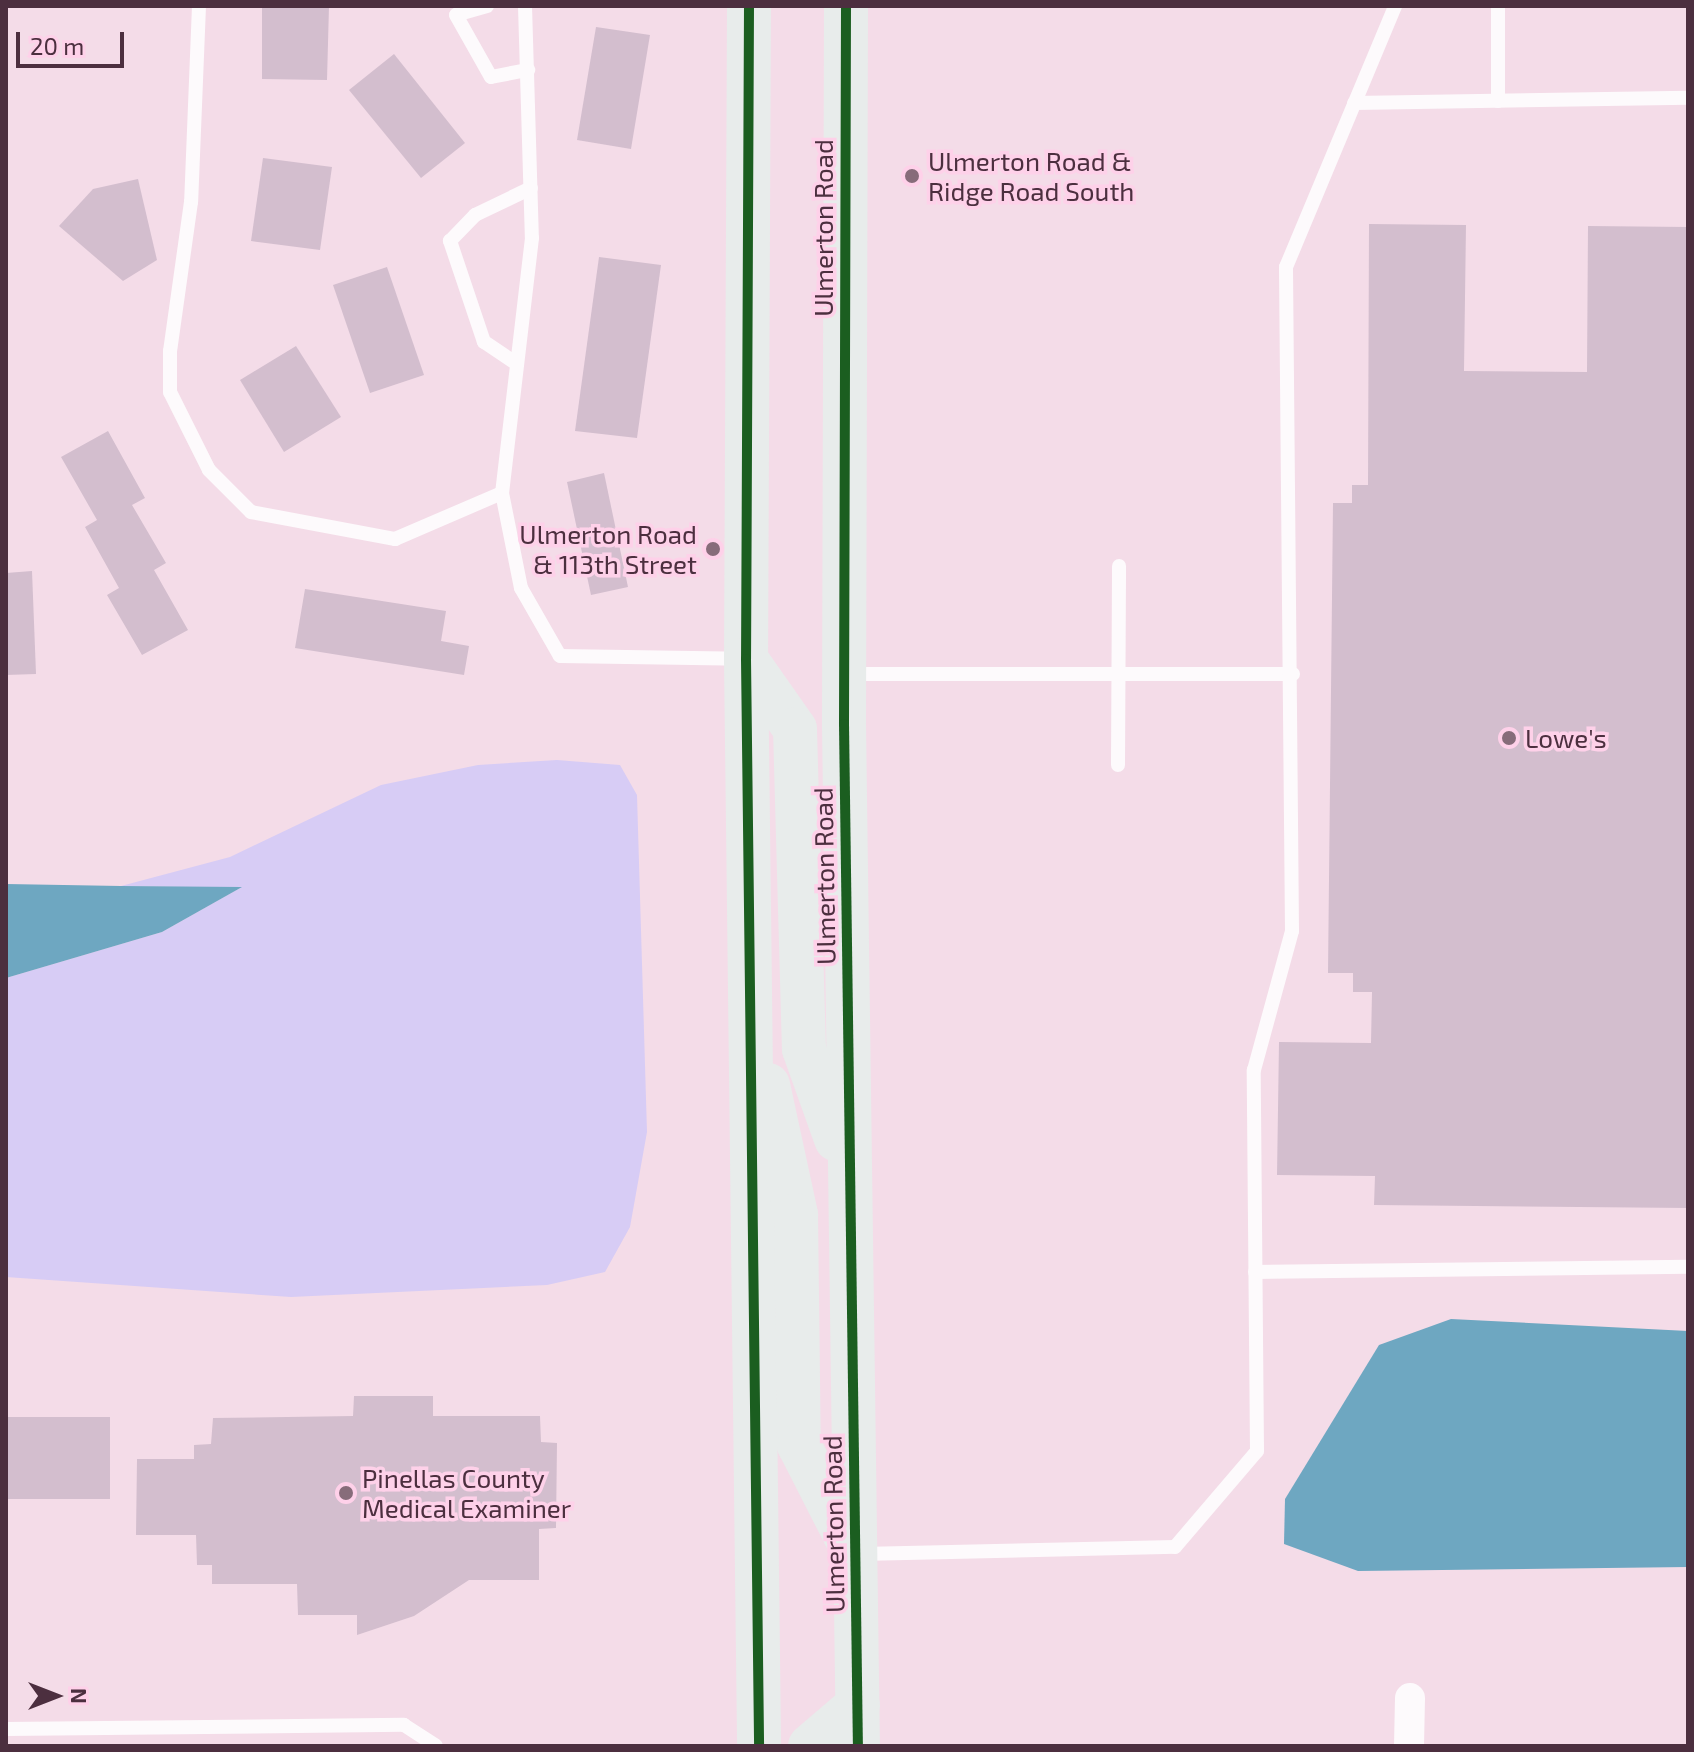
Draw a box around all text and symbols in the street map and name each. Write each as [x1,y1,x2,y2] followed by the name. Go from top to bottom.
[20,16,128,66] scale bar
[30,31,84,60] text: 20 m
[807,139,839,317] street label: Ulmerton Road
[928,145,1134,206] place label: Ulmerton Road & Ridge Road South
[903,167,921,185] marker: Ulmerton Road & Ridge Road South
[519,518,697,580] place label: Ulmerton Road & 113th Street
[704,540,722,558] marker: Ulmerton Road & 113th Street
[1525,722,1607,754] place label: Lowe's
[1500,729,1518,747] marker: Lowe's
[807,787,841,965] street label: Ulmerton Road
[816,1435,850,1613] street label: Ulmerton Road
[362,1462,572,1524] place label: Pinellas County Medical Examiner
[337,1484,355,1502] marker: Pinellas County Medical Examiner
[16,1656,96,1736] north arrow
[67,1688,93,1704] text: N

